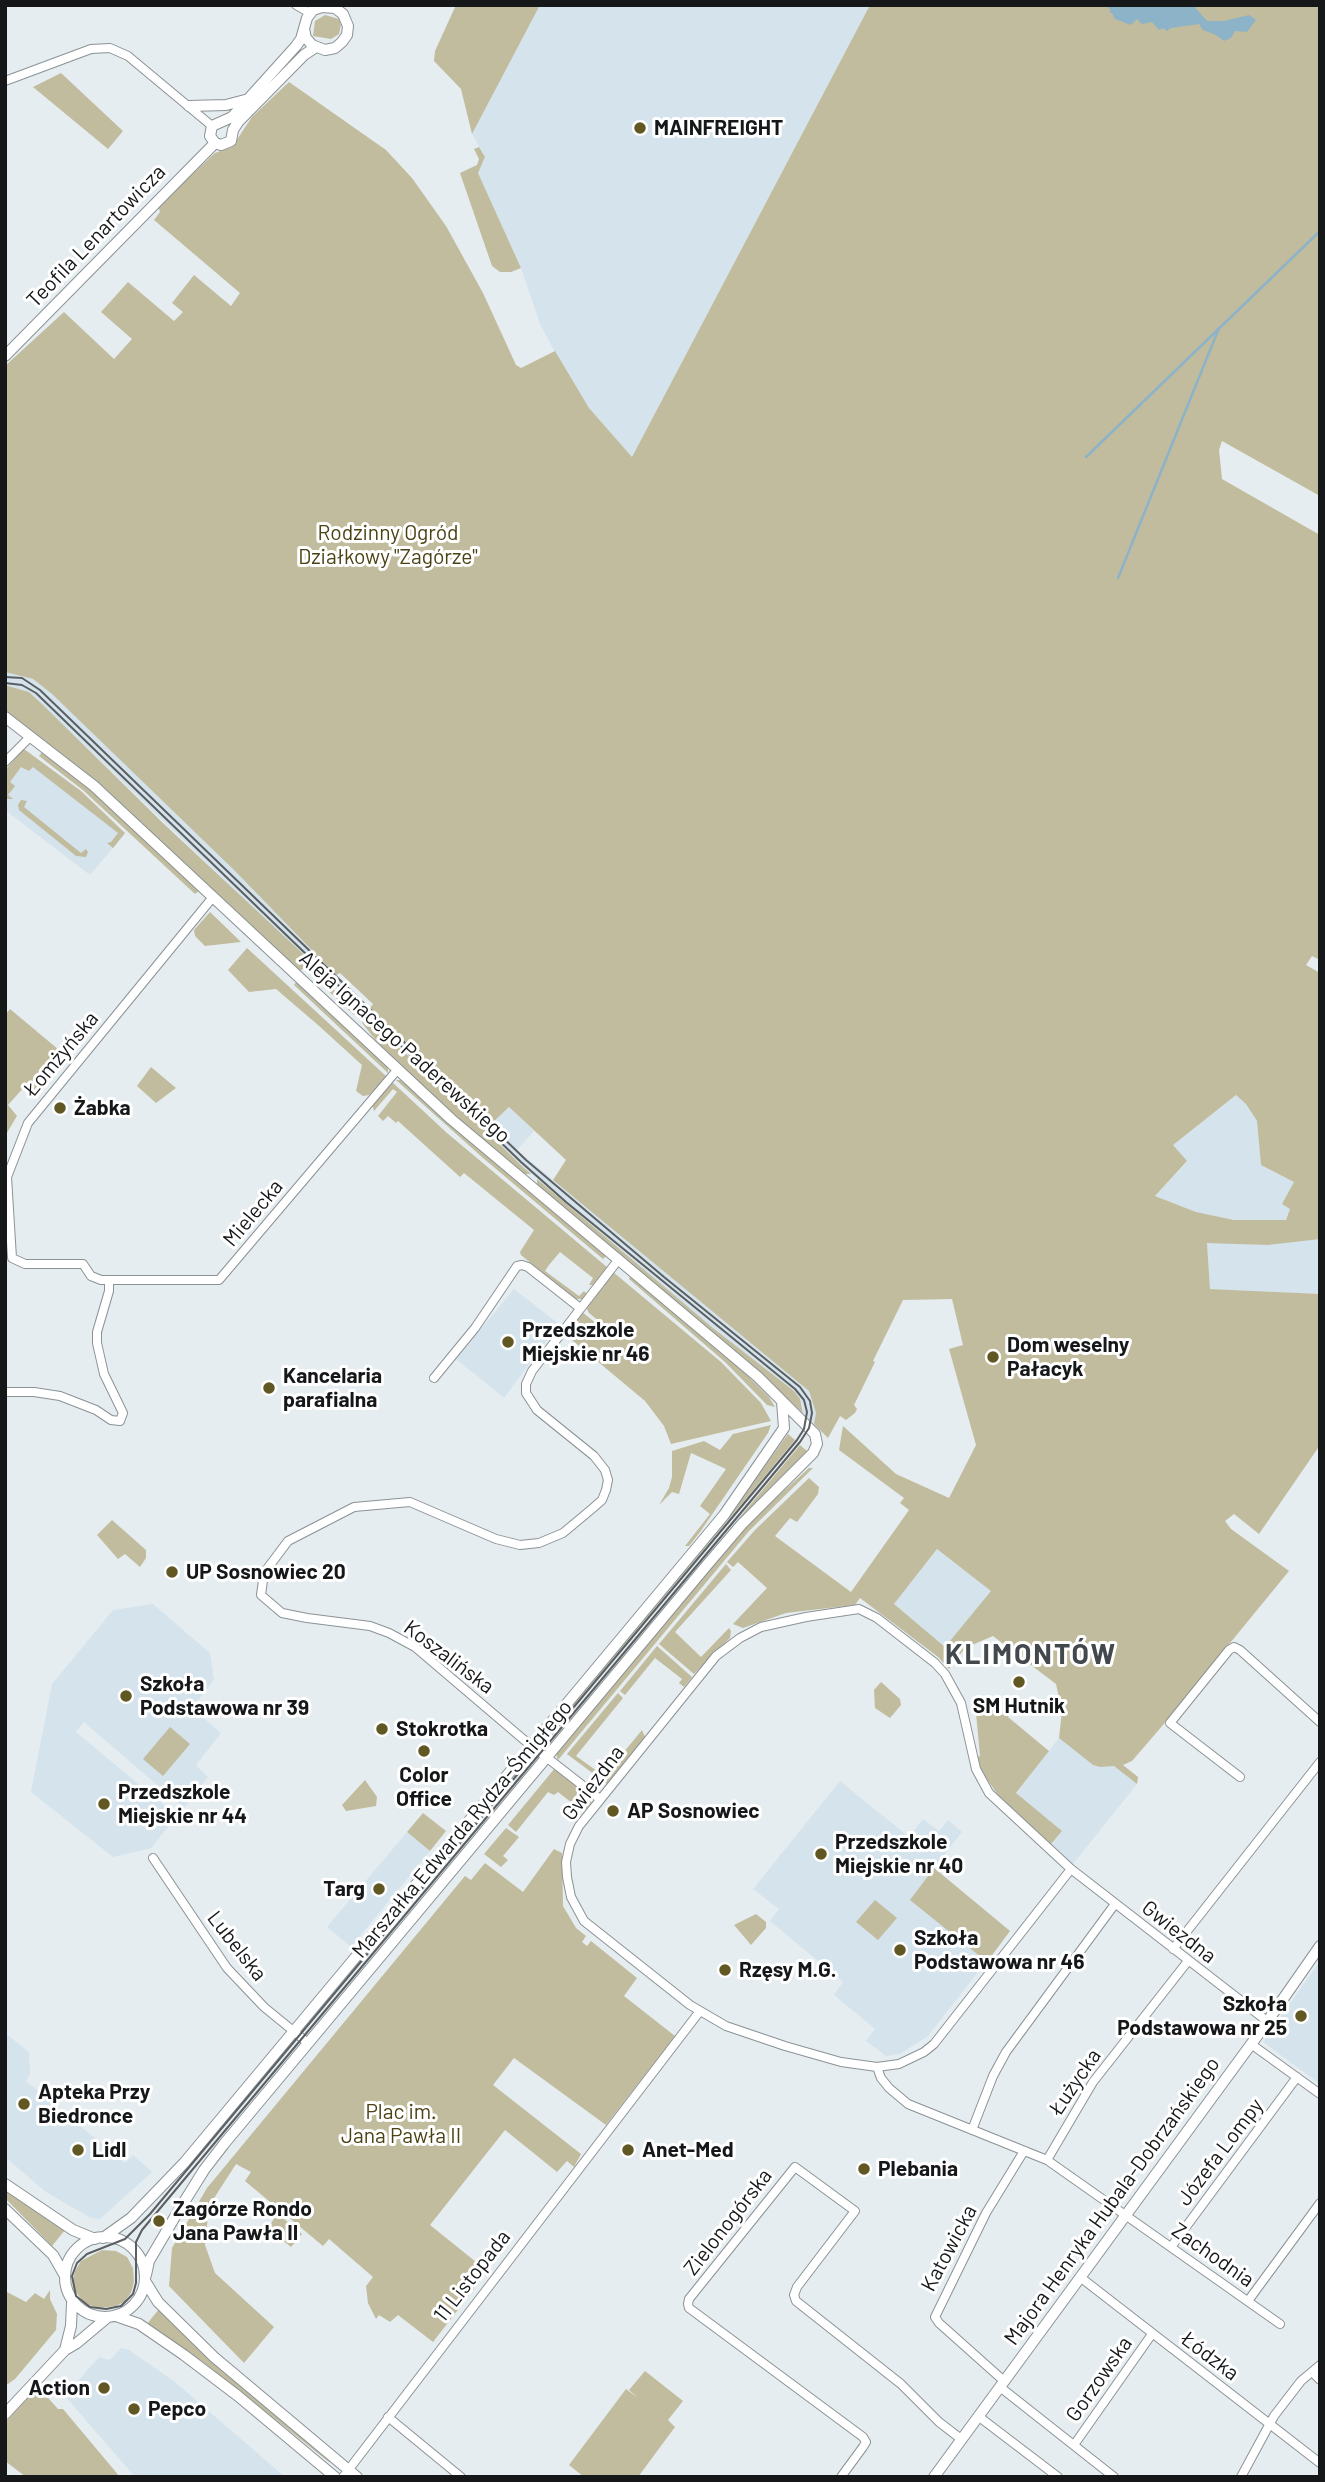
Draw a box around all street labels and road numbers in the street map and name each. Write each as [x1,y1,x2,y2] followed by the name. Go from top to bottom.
[21,159,171,313] street label: Teofila Lenartowicza
[294,946,516,1148] street label: Aleja Ignacego Paderewskiego
[18,1006,104,1102] street label: Łomżyńska
[218,1174,288,1252] street label: Mielecka
[399,1615,499,1699] street label: Koszalińska
[347,1695,577,1963] street label: Marszałka Edwarda Rydza-Śmigłego
[557,1741,629,1825] street label: Gwiezdna
[1137,1895,1221,1969] street label: Gwiezdna
[202,1906,272,1986] street label: Lubelska
[1044,2044,1106,2120] street label: Łużycka
[999,2052,1225,2350] street label: Majora Henryka Hubala-Dobrzańskiego
[1172,2093,1268,2211] street label: Józefa Lompy
[679,2164,777,2280] street label: Zielonogórska
[916,2200,982,2296] street label: Katowicka
[1167,2218,1259,2292] street label: Zachodnia
[428,2225,516,2327] street label: 11 Listopada
[1176,2326,1244,2386] street label: Łódzka
[1061,2332,1137,2426] street label: Gorzowska

